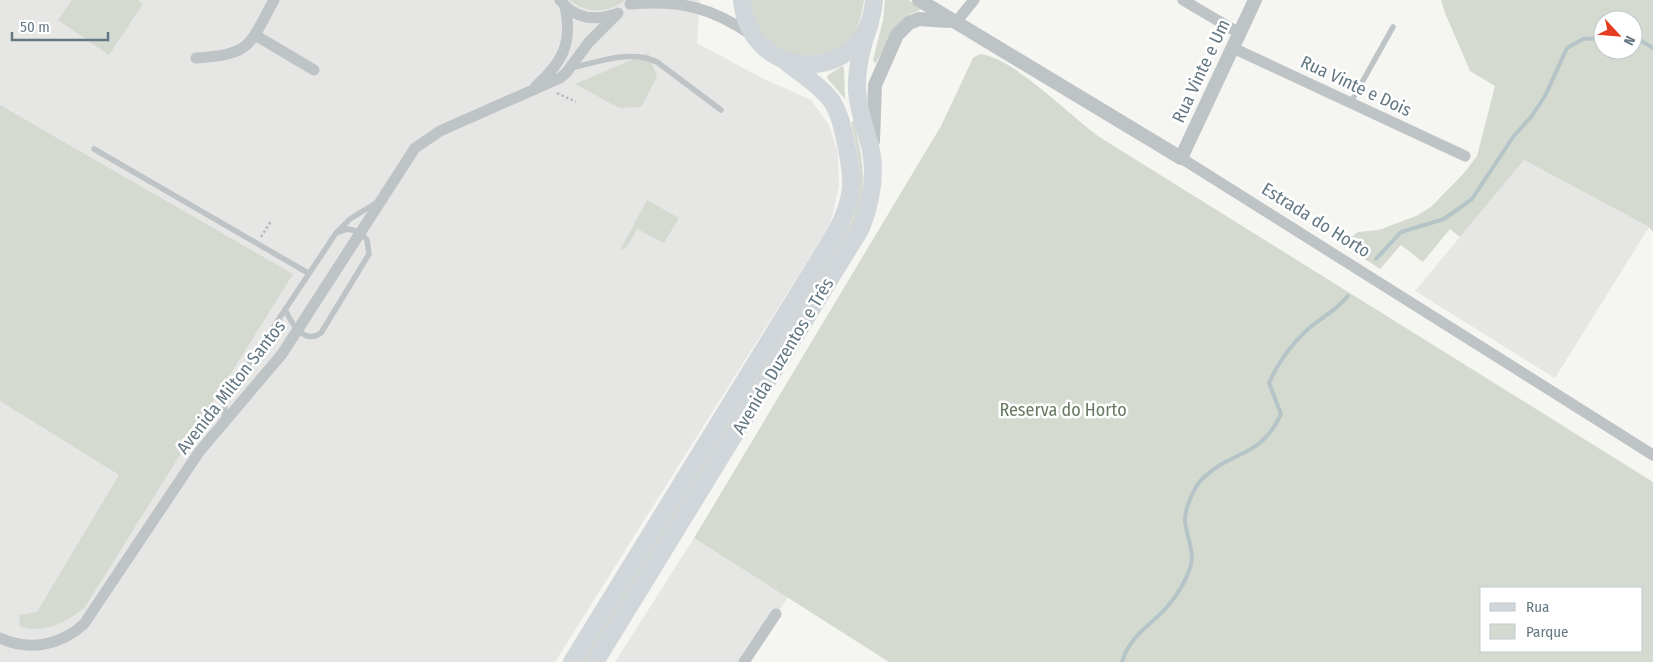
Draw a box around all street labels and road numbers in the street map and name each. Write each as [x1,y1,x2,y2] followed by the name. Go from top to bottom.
[1167,16,1235,126] street label: Rua Vinte e Um
[1297,51,1415,121] street label: Rua Vinte e Dois
[1257,178,1375,262] street label: Estrada do Horto
[728,274,839,438] street label: Avenida Duzentos e Três
[172,315,290,458] street label: Avenida Milton Santos

